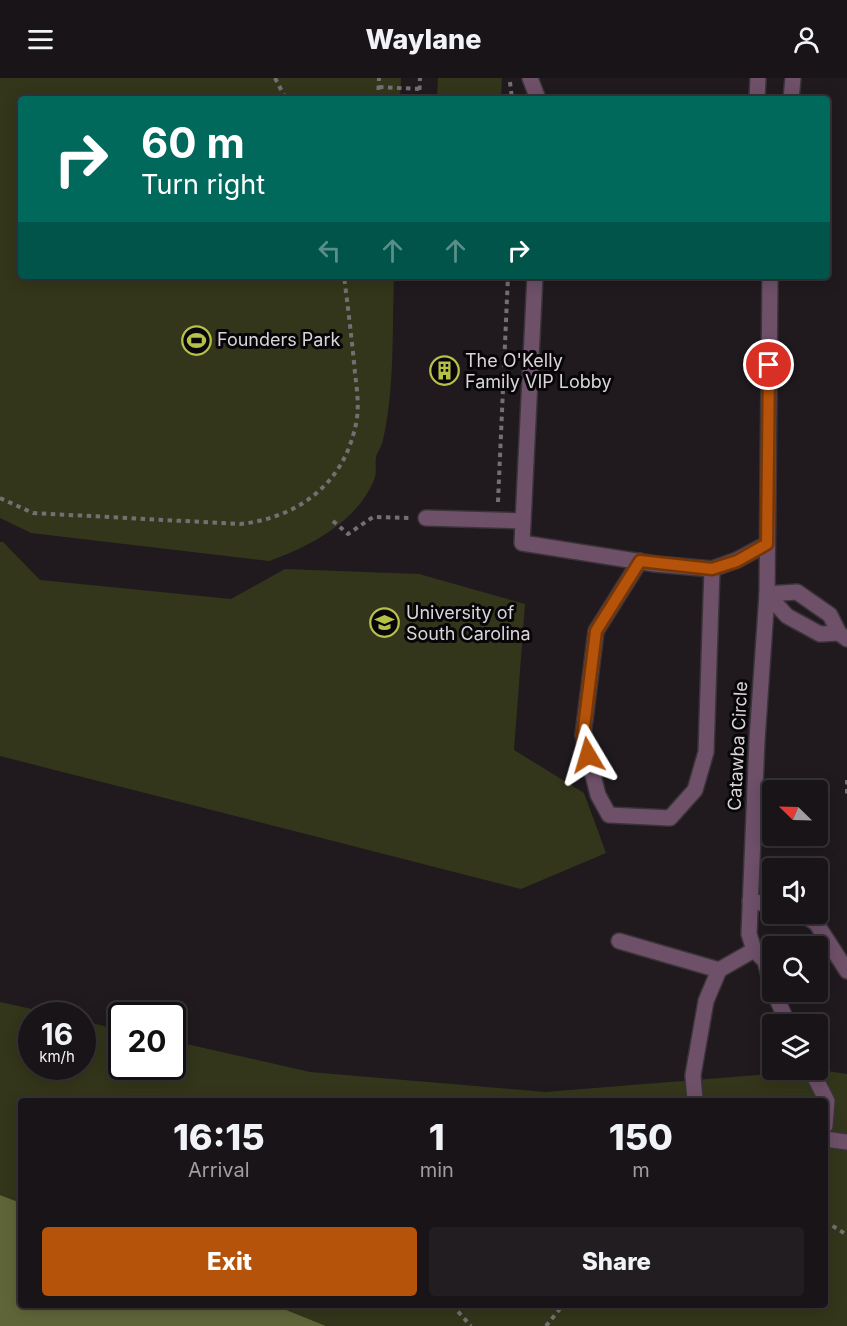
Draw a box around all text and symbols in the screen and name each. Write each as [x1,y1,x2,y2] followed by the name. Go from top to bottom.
[24,23,57,56] icon: menu
[366,23,481,56] text: Waylane
[790,23,823,56] icon: person
[141,117,245,168] text: 60 m
[42,120,120,198] icon: right
[141,168,265,201] text: Turn right
[313,234,346,267] icon: left
[376,234,409,267] icon: ahead
[439,234,472,267] icon: ahead
[502,234,535,267] icon: right
[180,324,212,356] sports icon: Founders Park
[217,329,341,350] place label: Founders Park
[743,339,794,390] pin
[752,348,785,381] icon: arrive
[465,350,612,392] place label: The O'Kelly Family VIP Lobby
[428,355,460,387] building icon: The O'Kelly Family VIP Lobby
[406,602,531,644] place label: University of South Carolina
[369,607,401,639] school or university icon: University of South Carolina
[724,681,751,811] street label: Catawba Circle
[556,723,620,787] position arrow
[762,780,828,846] north arrow
[762,780,828,1080] map controls
[762,858,828,924] button: sound
[762,936,828,1002] button: search
[108,1002,186,1080] speed limit sign: 20
[762,1014,828,1080] button: layers
[41,1016,73,1052] text: 16
[39,1047,75,1066] text: km/h
[173,1115,265,1159] text: 16:15
[429,1115,445,1159] text: 1
[609,1115,673,1159] text: 150
[188,1158,250,1182] text: Arrival
[420,1158,454,1182] text: min
[632,1158,650,1182] text: m
[42,1227,417,1296] button: Exit
[429,1227,804,1296] button: Share

